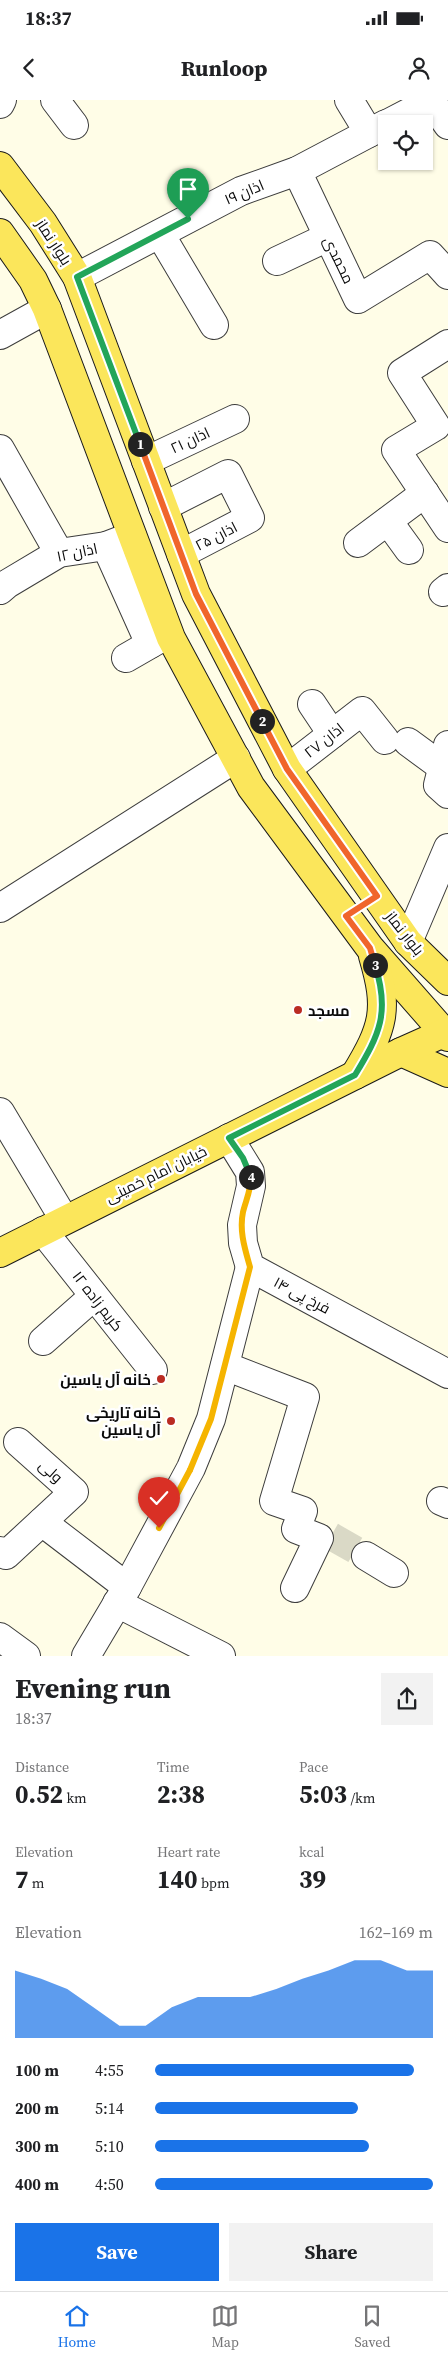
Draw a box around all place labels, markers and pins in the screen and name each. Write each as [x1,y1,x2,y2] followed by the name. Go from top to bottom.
[167,168,209,219] pin
[128,432,152,456] pin: 1
[250,708,274,734] pin: 2
[362,952,388,978] pin: 3
[308,1000,350,1021] place label: مسجد
[292,1004,304,1016] marker: مسجد
[238,1164,264,1190] pin: 4
[60,1369,151,1390] place label: خانه آل یاسین
[155,1373,167,1385] marker: خانه آل یاسین
[86,1402,161,1440] place label: خانه تاریخی آل یاسین
[165,1415,177,1427] marker: خانه تاریخی آل یاسین
[138,1477,180,1528] pin

